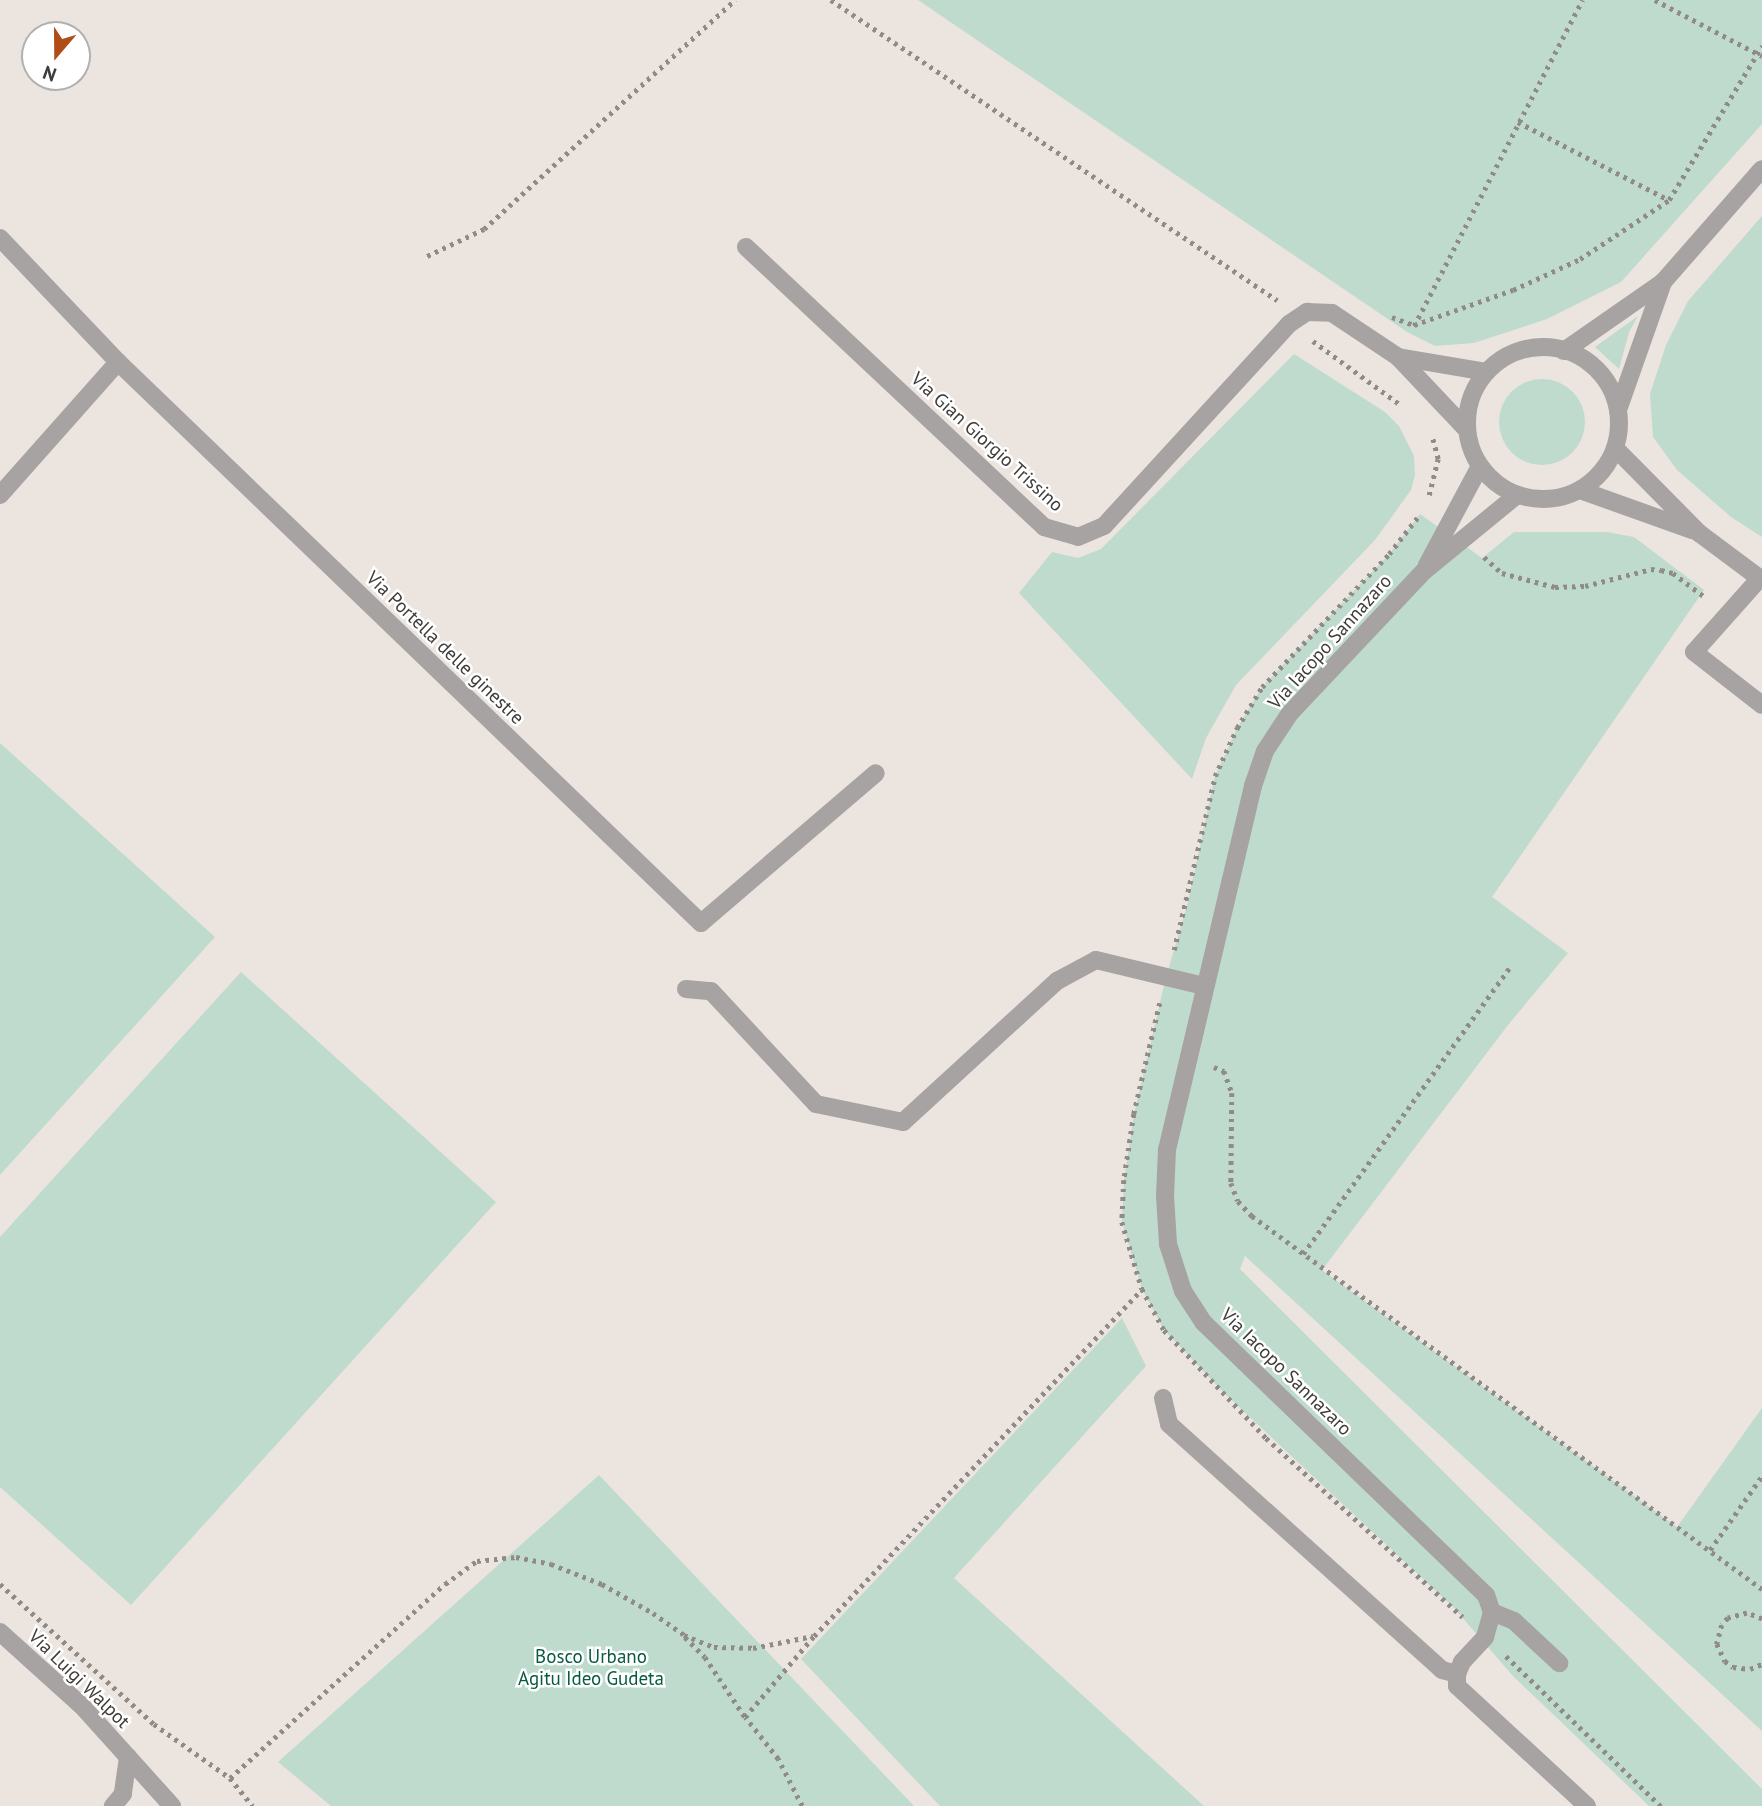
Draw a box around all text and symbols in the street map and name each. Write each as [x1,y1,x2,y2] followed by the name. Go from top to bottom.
[21,21,91,91] north arrow
[40,60,59,87] text: N
[906,367,1068,517] street label: Via Gian Giorgio Trissino
[361,567,529,729] street label: Via Portella delle ginestre
[1263,570,1397,714] street label: Via Iacopo Sannazaro
[1216,1304,1356,1440] street label: Via Iacopo Sannazaro
[23,1625,135,1733] street label: Via Luigi Walpot
[518,1646,664,1690] park label: Bosco Urbano Agitu Ideo Gudeta

